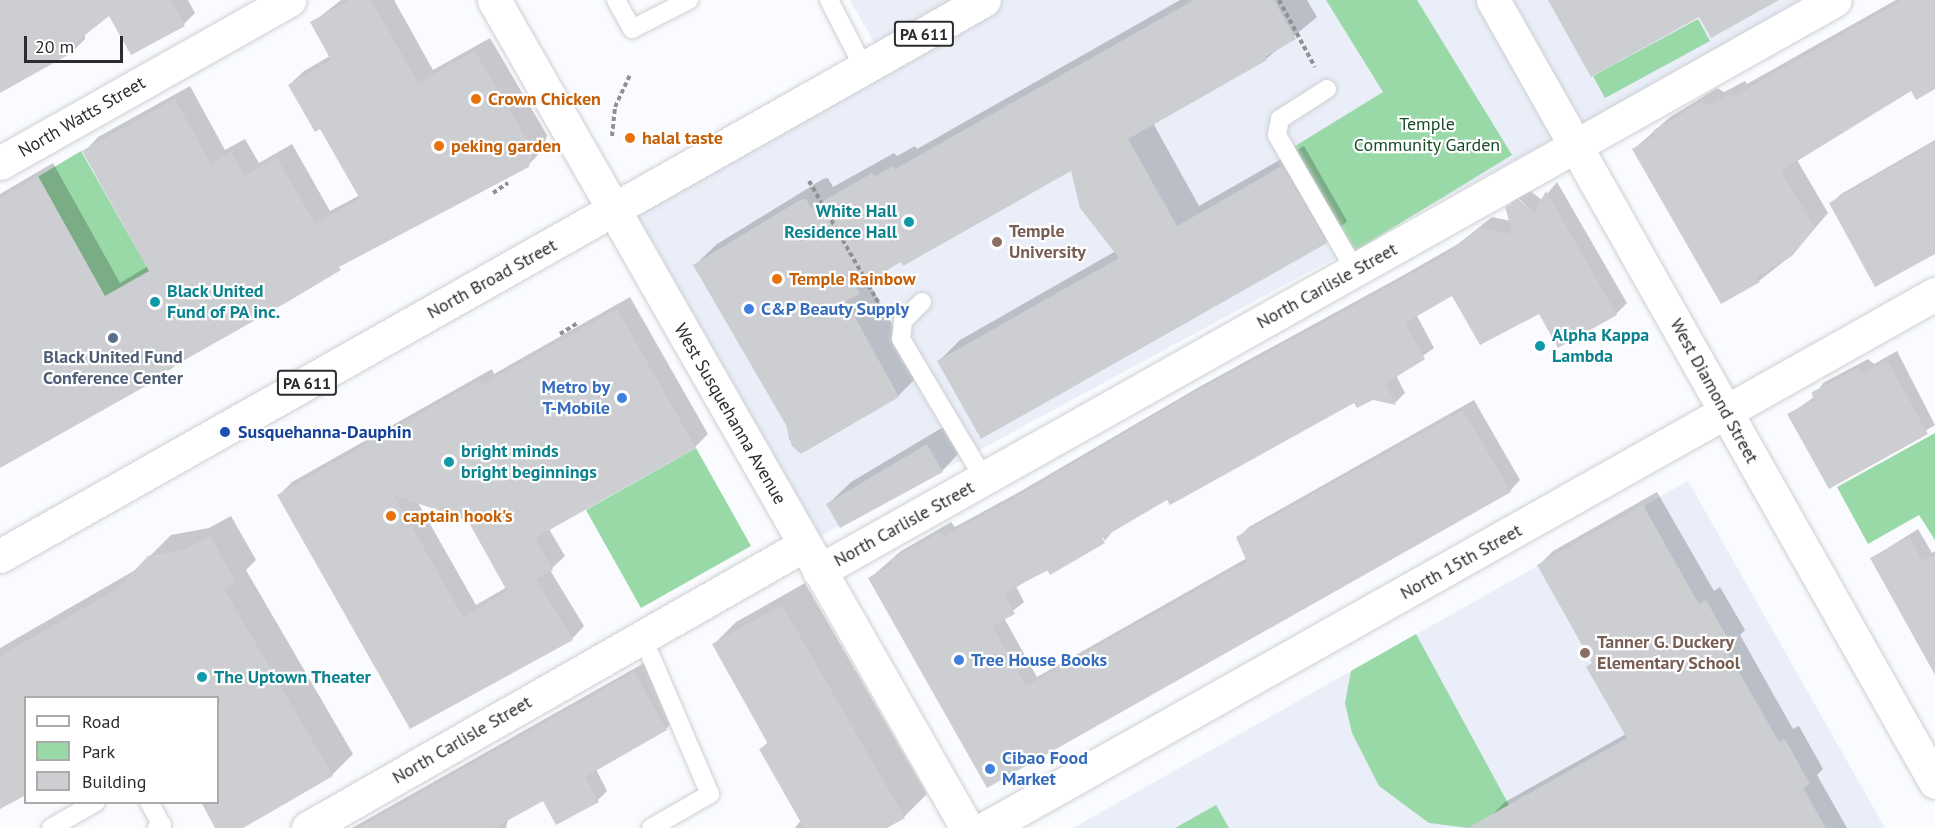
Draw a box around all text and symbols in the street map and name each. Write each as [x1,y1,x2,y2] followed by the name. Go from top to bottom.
[892,21,956,47] road number: PA 611
[27,24,126,62] scale bar
[35,35,74,58] text: 20 m
[15,72,149,162] street label: North Watts Street
[488,88,601,110] place label: Crown Chicken
[469,92,483,106] marker: Crown Chicken
[1354,114,1500,156] park label: Temple Community Garden
[642,127,723,149] place label: halal taste
[623,131,637,145] marker: halal taste
[451,135,561,157] place label: peking garden
[432,139,446,153] marker: peking garden
[784,201,897,244] place label: White Hall Residence Hall
[902,215,916,229] marker: White Hall Residence Hall
[1009,221,1086,264] place label: Temple University
[423,234,561,324] street label: North Broad Street
[990,235,1004,249] marker: Temple University
[1253,238,1401,334] street label: North Carlisle Street
[789,268,916,290] place label: Temple Rainbow
[770,272,784,286] marker: Temple Rainbow
[167,281,281,324] place label: Black United Fund of PA inc.
[148,295,162,309] marker: Black United Fund of PA inc.
[761,298,911,320] place label: C&P Beauty Supply
[742,302,756,316] marker: C&P Beauty Supply
[1665,315,1763,467] street label: West Diamond Street
[669,320,791,508] street label: West Susquehanna Avenue
[1552,325,1649,368] place label: Alpha Kappa Lambda
[106,331,120,345] marker: Black United Fund Conference Center
[1533,339,1547,353] marker: Alpha Kappa Lambda
[43,347,183,389] place label: Black United Fund Conference Center
[276,370,338,396] road number: PA 611
[542,377,610,420] place label: Metro by T-Mobile
[615,391,629,405] marker: Metro by T-Mobile
[238,421,412,443] place label: Susquehanna-Dauphin
[216,423,234,441] marker: Susquehanna-Dauphin
[461,441,597,484] place label: bright minds bright beginnings
[442,455,456,469] marker: bright minds bright beginnings
[830,476,978,572] street label: North Carlisle Street
[403,505,513,527] place label: captain hook's
[384,509,398,523] marker: captain hook's
[1396,520,1526,604] street label: North 15th Street
[1597,632,1741,674] place label: Tanner G. Duckery Elementary School
[1578,646,1592,660] marker: Tanner G. Duckery Elementary School
[971,649,1107,671] place label: Tree House Books
[952,653,966,667] marker: Tree House Books
[214,666,372,688] place label: The Uptown Theater
[195,670,209,684] marker: The Uptown Theater
[389,691,535,789] street label: North Carlisle Street
[24,696,219,804] legend
[82,710,120,733] text: Road
[82,740,115,763] text: Park
[1002,748,1088,790] place label: Cibao Food Market
[983,762,997,776] marker: Cibao Food Market
[82,770,146,793] text: Building

